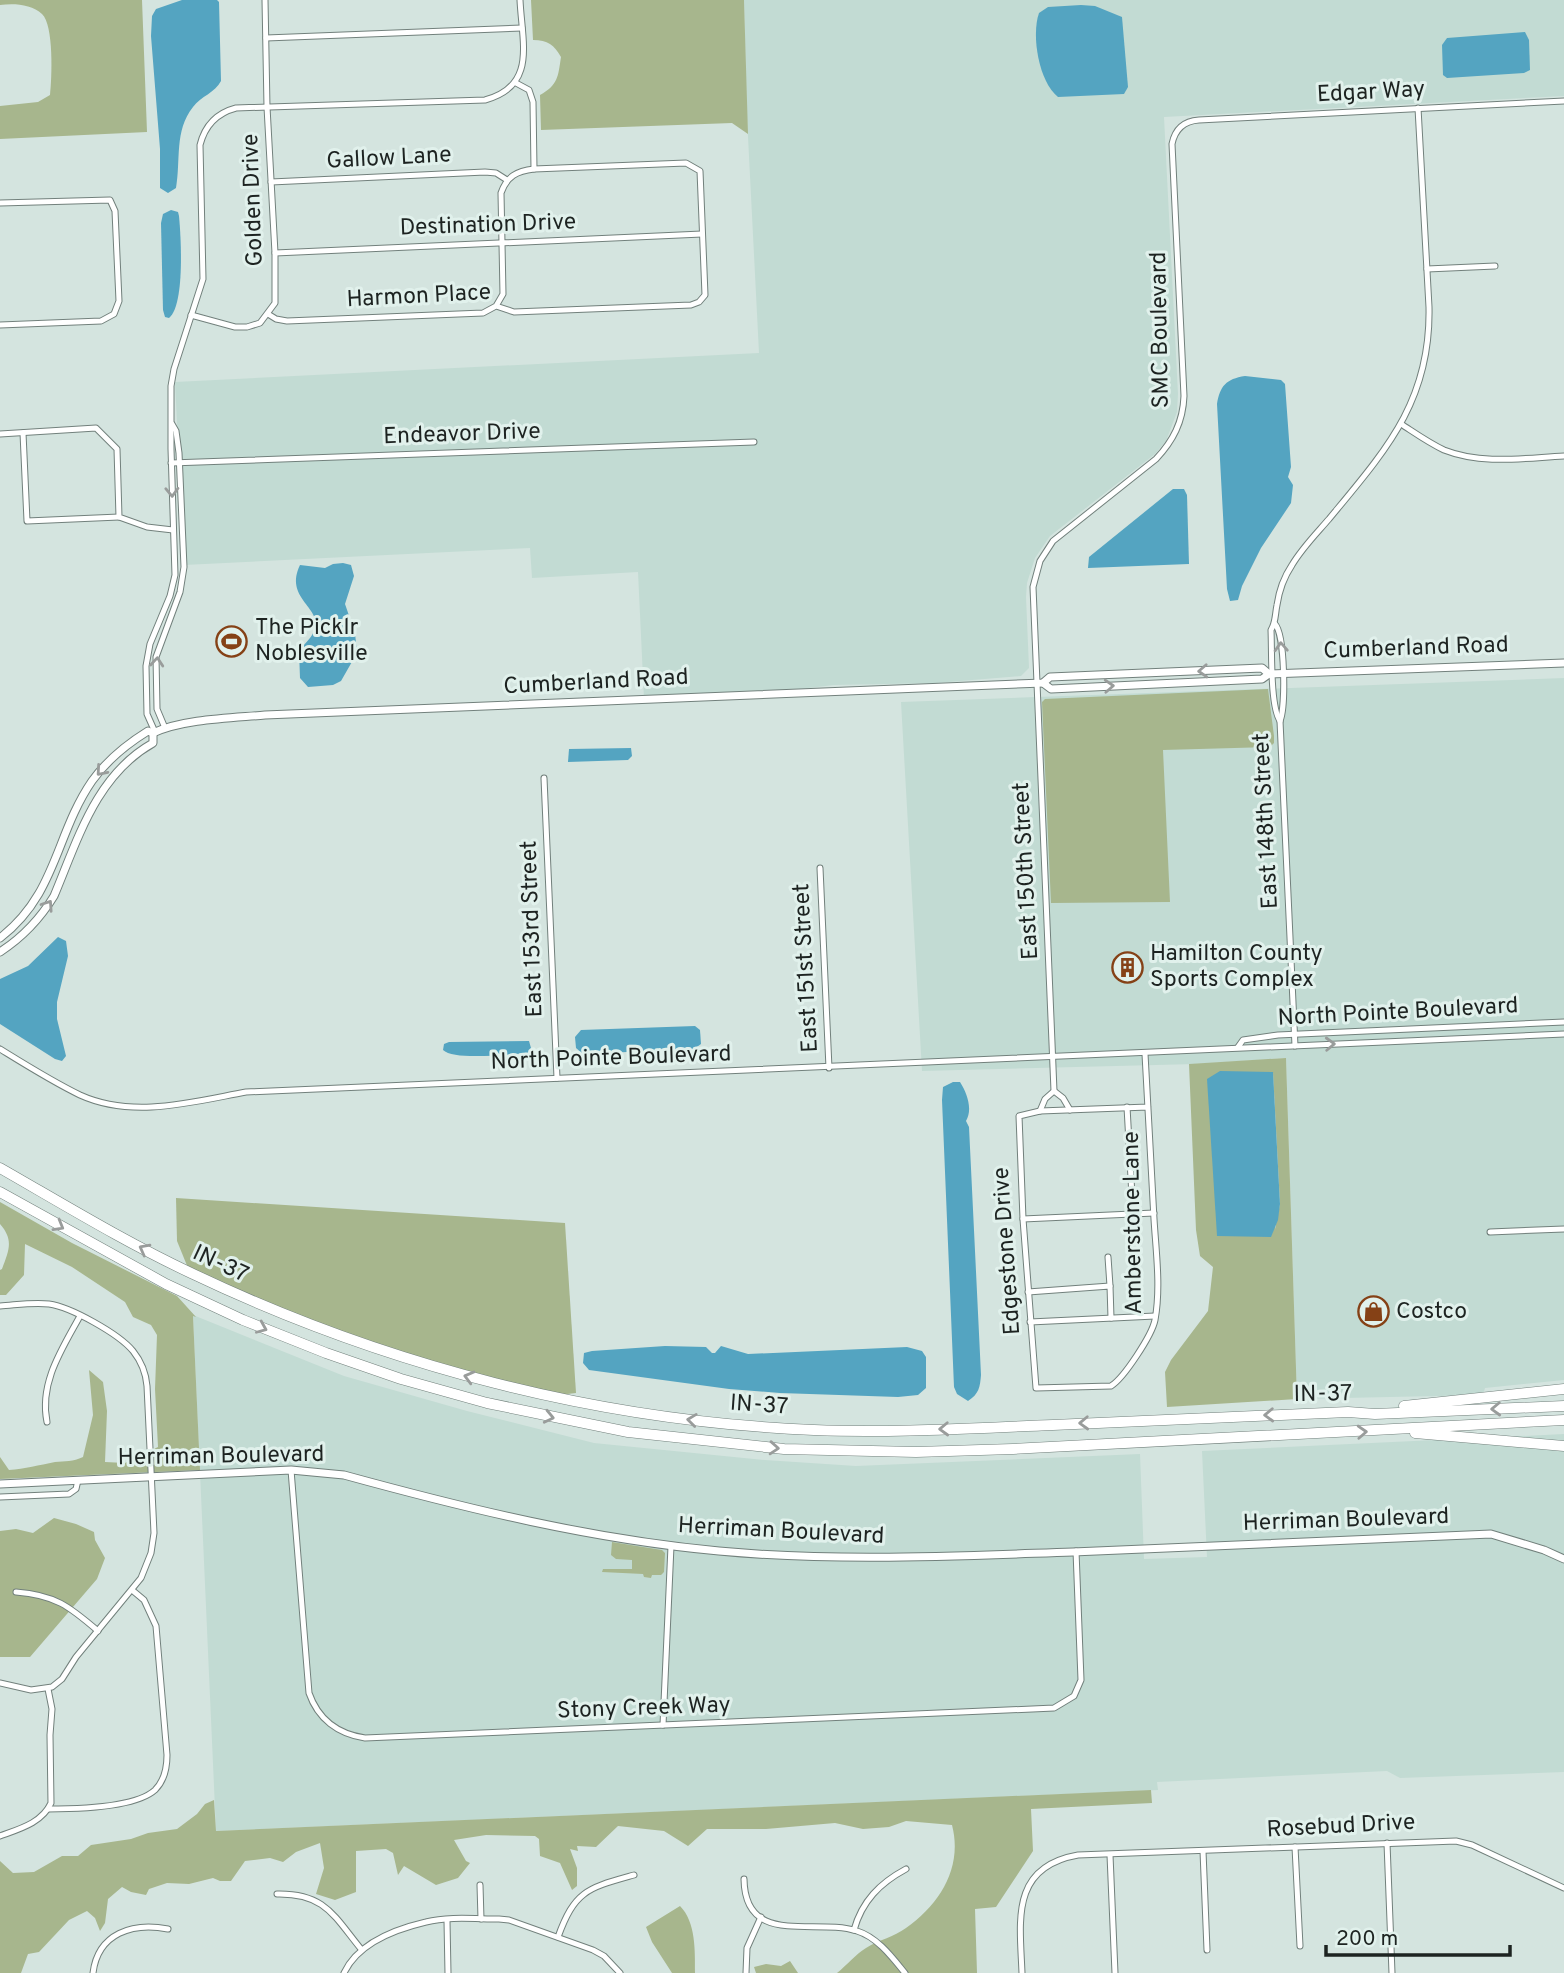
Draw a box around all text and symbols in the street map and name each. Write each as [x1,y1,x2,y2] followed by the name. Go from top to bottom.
[1316,76,1426,110] street label: Edgar Way
[237,133,271,267] street label: Golden Drive
[326,141,452,177] street label: Gallow Lane
[399,208,577,244] street label: Destination Drive
[1145,251,1177,409] street label: SMC Boulevard
[346,279,492,315] street label: Harmon Place
[383,418,541,452] street label: Endeavor Drive
[164,487,180,497] one-way arrow
[255,614,368,669] place label: The Picklr Noblesville
[215,624,249,658] sports icon: The Picklr Noblesville
[1323,631,1509,667] street label: Cumberland Road
[1274,641,1289,652] one-way arrow
[149,656,164,667] one-way arrow
[1197,663,1208,678] one-way arrow
[503,664,689,702] street label: Cumberland Road
[1104,679,1115,694] one-way arrow
[1248,732,1286,910] street label: East 148th Street
[97,763,109,776] one-way arrow
[1008,781,1046,961] street label: East 150th Street
[515,840,551,1018] street label: East 153rd Street
[788,883,826,1053] street label: East 151st Street
[40,899,53,912] one-way arrow
[1150,940,1323,995] place label: Hamilton County Sports Complex
[1110,950,1144,984] building icon: Hamilton County Sports Complex
[1277,992,1519,1034] street label: North Pointe Boulevard
[1325,1037,1336,1052] one-way arrow
[490,1040,732,1078] street label: North Pointe Boulevard
[1118,1131,1150,1315] street label: Amberstone Lane
[988,1166,1028,1336] street label: Edgestone Drive
[51,1218,64,1231] one-way arrow
[187,1239,253,1291] street label: IN-37
[138,1244,151,1258] one-way arrow
[1356,1295,1390,1329] shop icon: Costco
[1396,1298,1467,1327] place label: Costco
[256,1320,268,1334] one-way arrow
[463,1370,475,1385] one-way arrow
[1293,1380,1353,1410] street label: IN-37
[729,1389,789,1423] street label: IN-37
[1490,1401,1501,1416] one-way arrow
[1263,1408,1274,1423] one-way arrow
[543,1409,555,1424] one-way arrow
[686,1412,698,1427] one-way arrow
[1078,1416,1089,1431] one-way arrow
[938,1422,949,1437] one-way arrow
[1356,1425,1367,1440] one-way arrow
[769,1440,780,1455] one-way arrow
[117,1441,325,1473] street label: Herriman Boulevard
[1242,1503,1450,1539] street label: Herriman Boulevard
[677,1512,885,1552] street label: Herriman Boulevard
[557,1691,731,1727] street label: Stony Creek Way
[1266,1809,1416,1845] street label: Rosebud Drive
[1326,1913,1510,1957] scale bar
[1336,1926,1398,1953] text: 200 m

